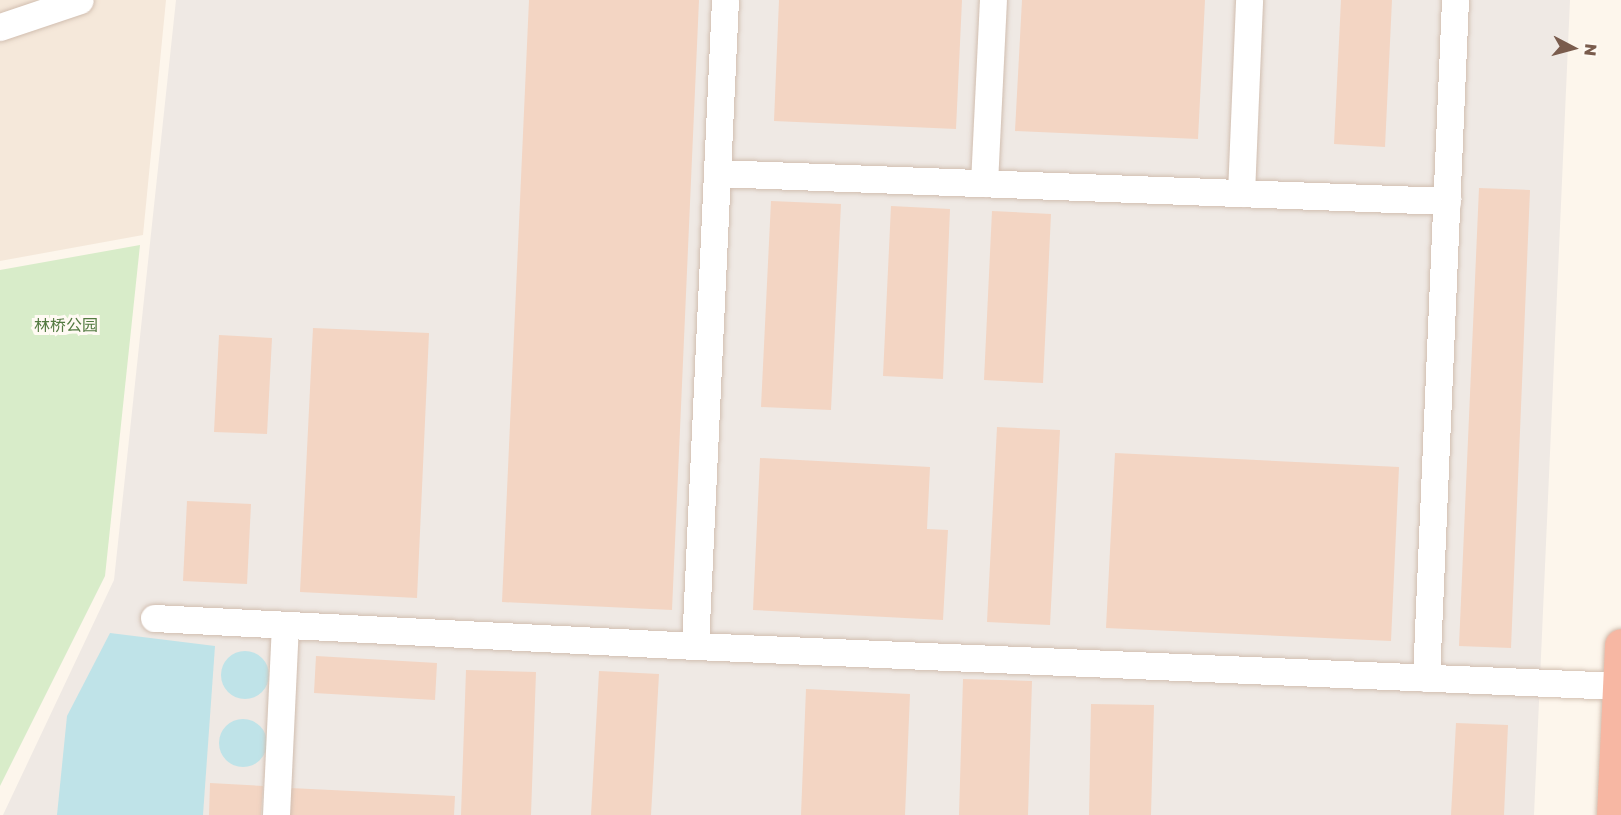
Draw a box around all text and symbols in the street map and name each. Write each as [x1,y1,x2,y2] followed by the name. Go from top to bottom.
[1543,18,1603,78] north arrow
[1580,43,1601,57] text: N
[34,315,98,335] park label: 林桥公园

